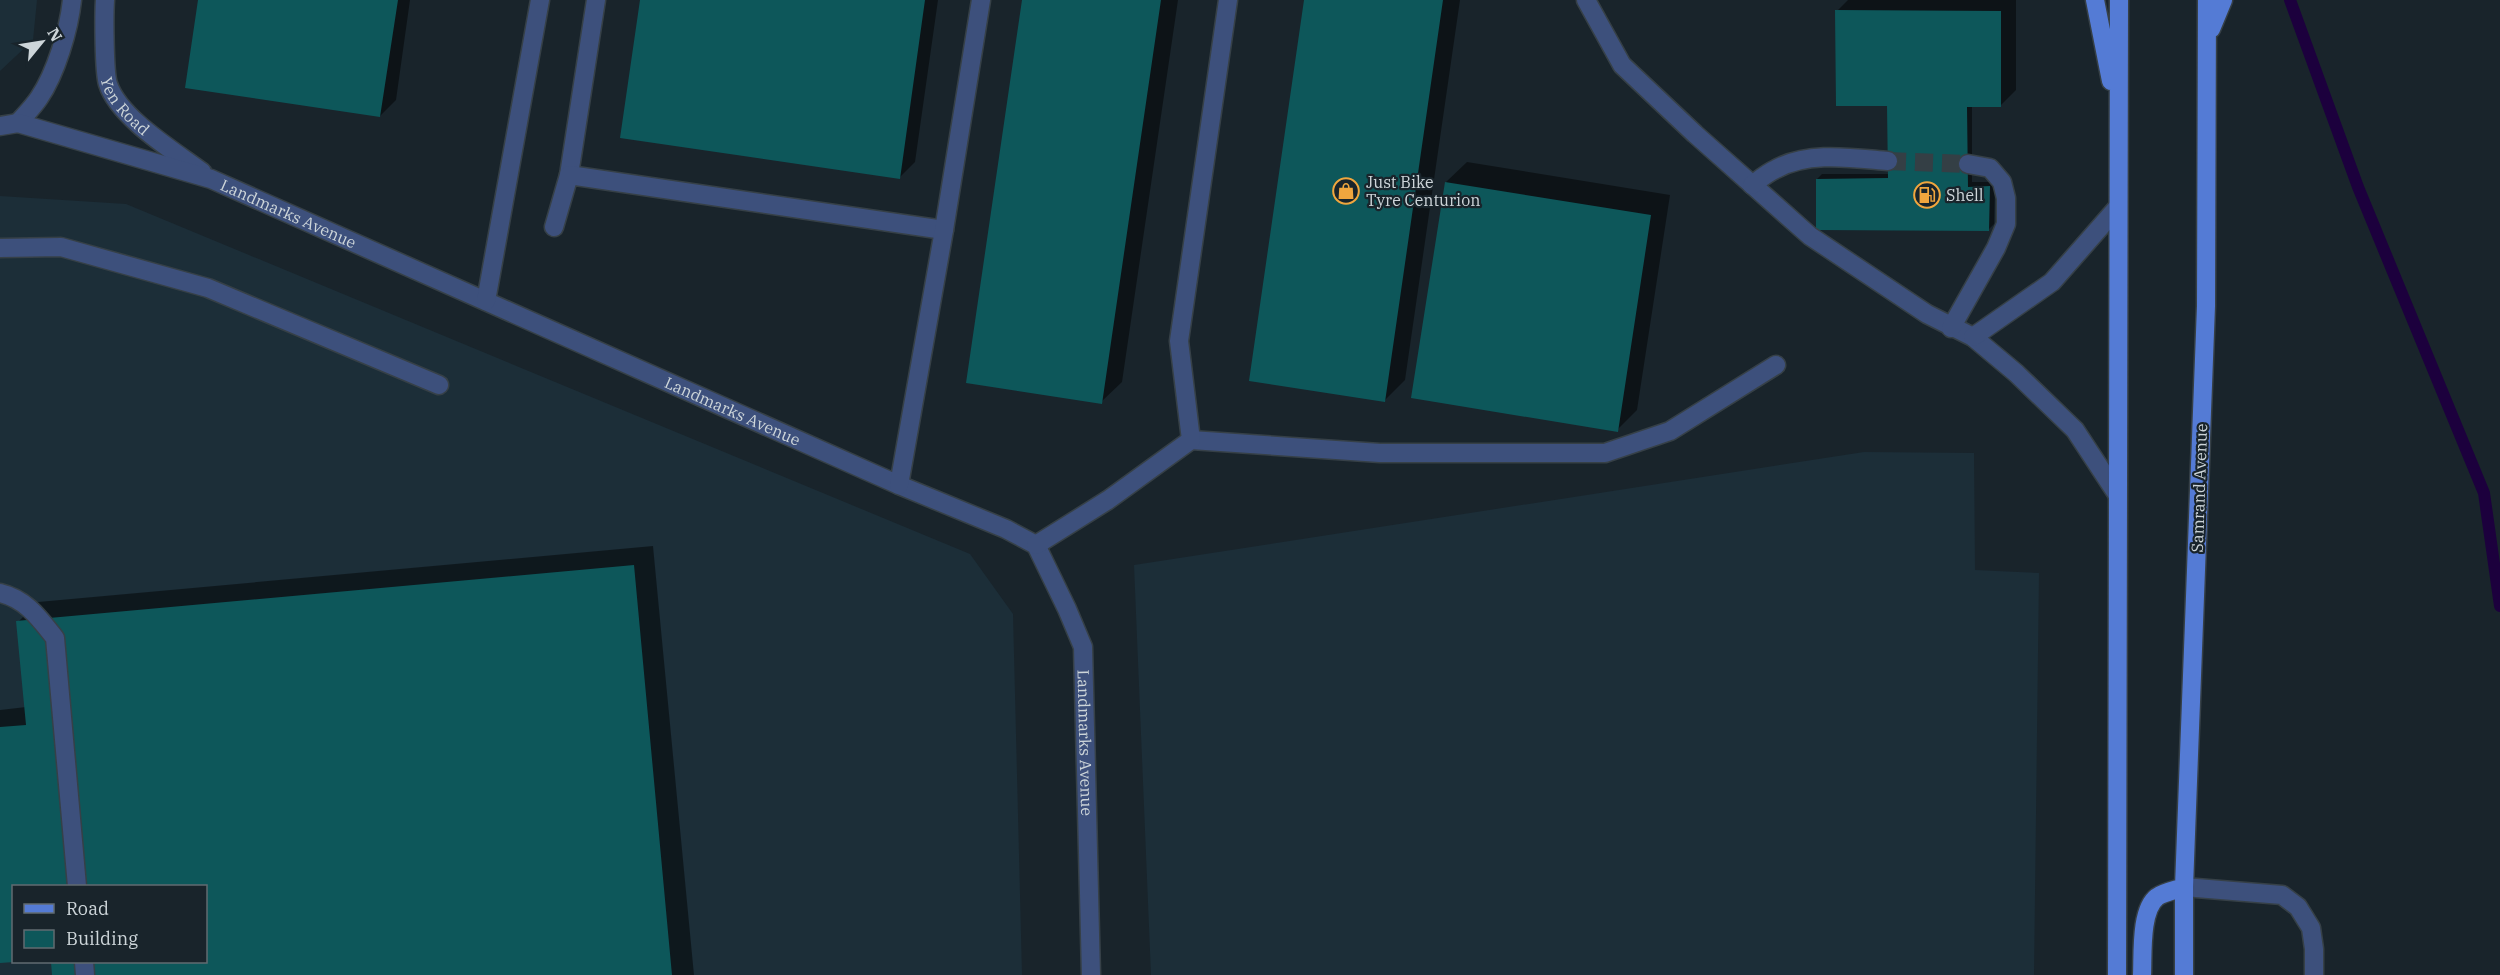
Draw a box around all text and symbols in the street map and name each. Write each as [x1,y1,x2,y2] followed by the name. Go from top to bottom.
[12,12,72,72] north arrow
[43,24,67,45] text: N
[97,75,154,140] street label: Yen Road
[1366,172,1480,210] place label: Just Bike Tyre Centurion
[217,175,359,252] street label: Landmarks Avenue
[1331,176,1361,206] shop icon: Just Bike Tyre Centurion
[1912,180,1942,210] fuel station icon: Shell
[1946,185,1984,205] place label: Shell
[662,372,804,450] street label: Landmarks Avenue
[2187,423,2211,553] street label: Samrand Avenue
[1074,669,1097,816] street label: Landmarks Avenue
[12,885,207,963] legend
[66,897,109,920] text: Road
[66,927,138,950] text: Building

